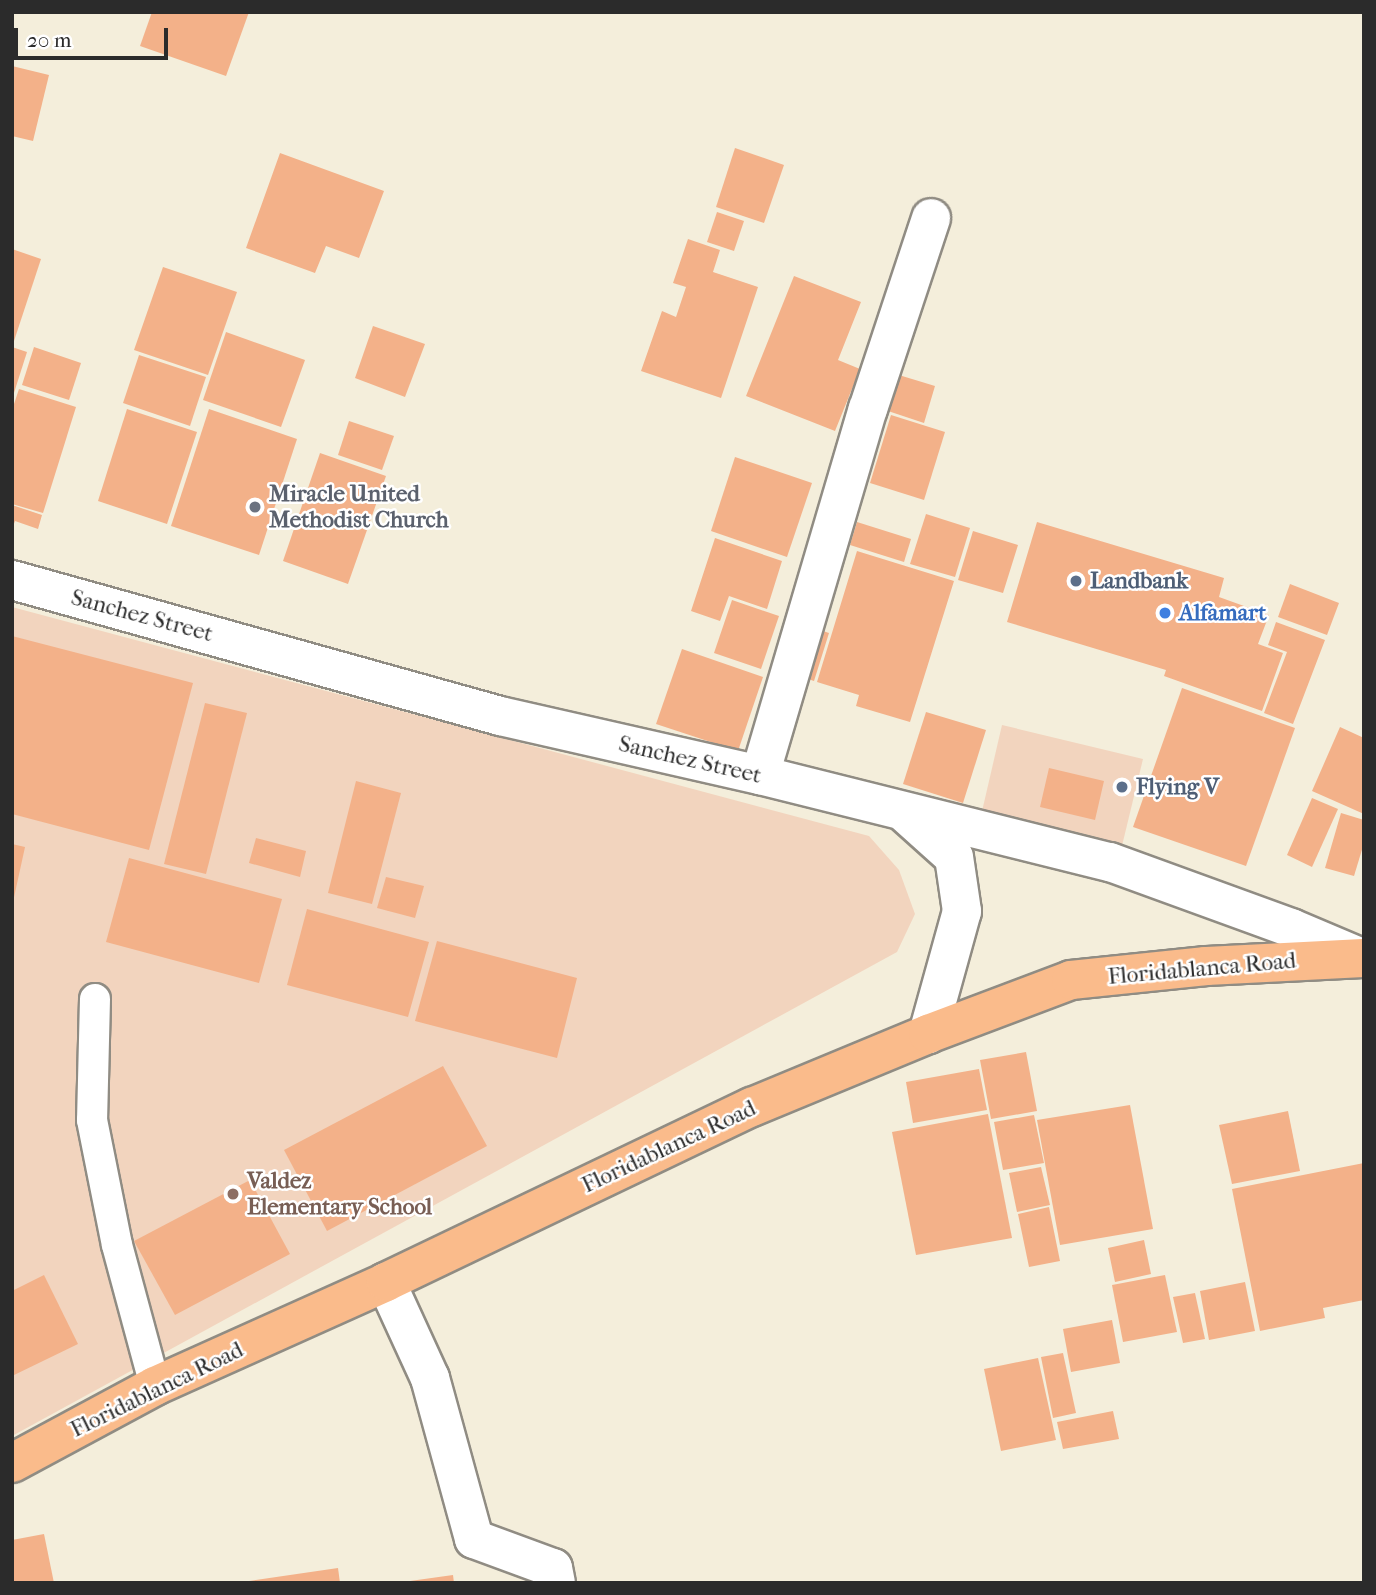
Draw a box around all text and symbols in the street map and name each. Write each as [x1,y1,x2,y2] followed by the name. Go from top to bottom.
[18,14,172,58] scale bar
[27,28,71,52] text: 20 m
[269,480,449,534] place label: Miracle United Methodist Church
[247,499,263,515] marker: Miracle United Methodist Church
[1090,567,1188,595] place label: Landbank
[1068,573,1084,589] marker: Landbank
[68,584,216,648] street label: Sanchez Street
[1179,599,1266,627] place label: Alfamart
[1157,605,1173,621] marker: Alfamart
[616,730,764,790] street label: Sanchez Street
[1136,773,1219,801] place label: Flying V
[1114,779,1130,795] marker: Flying V
[1107,947,1297,991] street label: Floridablanca Road
[578,1095,760,1199] street label: Floridablanca Road
[247,1167,432,1221] place label: Valdez Elementary School
[225,1186,241,1202] marker: Valdez Elementary School
[66,1336,248,1444] street label: Floridablanca Road

